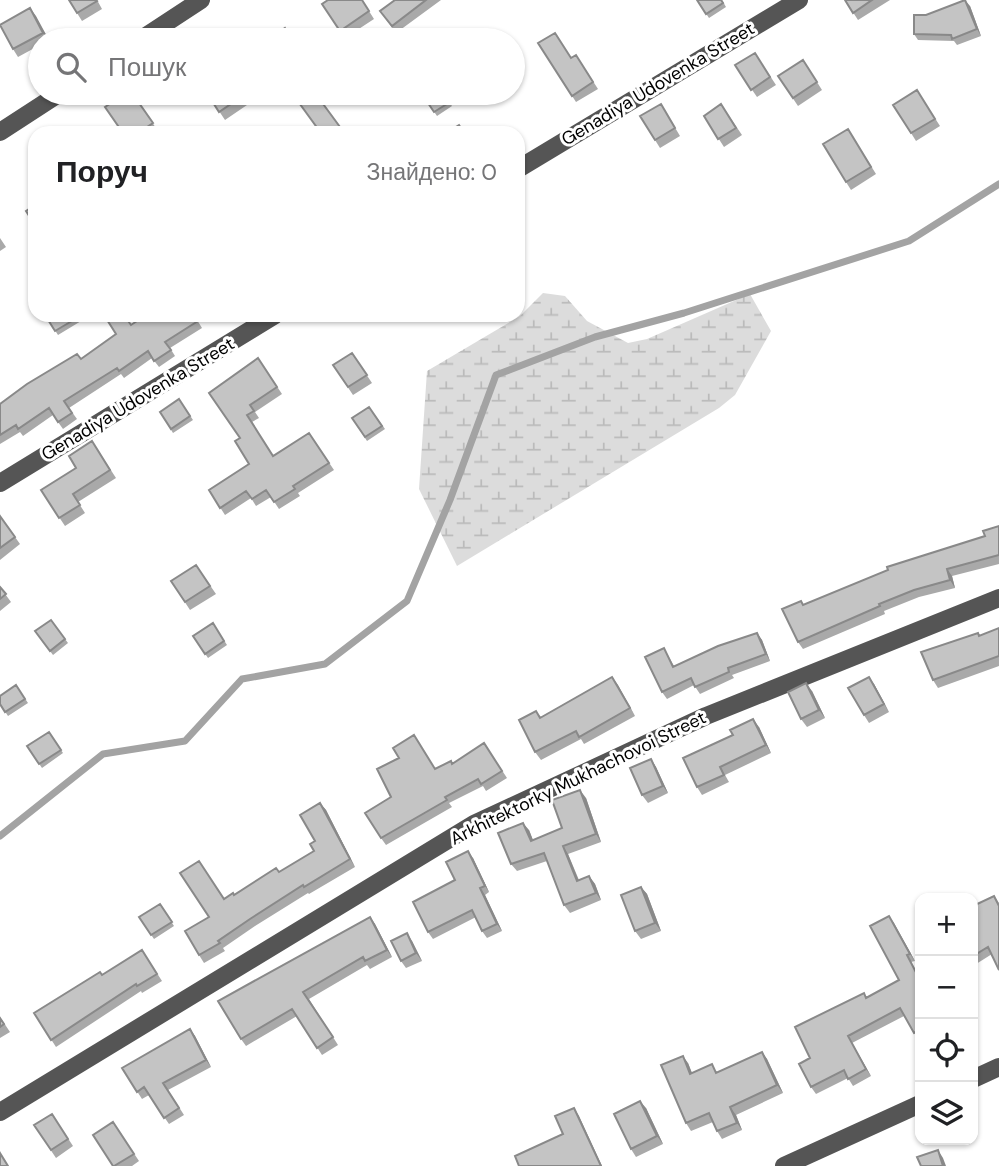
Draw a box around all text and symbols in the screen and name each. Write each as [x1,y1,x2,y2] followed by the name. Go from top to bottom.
[557,17,759,151] street label: Genadiya Udovenka Street
[28,28,525,105] search box
[52,48,90,86] icon: search
[108,50,186,84] text: Пошук
[56,152,148,191] text: Поруч
[367,157,497,187] text: Знайдено: 0
[37,332,239,466] street label: Genadiya Udovenka Street
[446,705,710,851] street label: Arkhitektorky Mukhachovoi Street
[915,893,978,1145] map controls
[915,893,978,956] button: +
[915,956,978,1019] button: −
[915,1019,978,1082] button: locate
[915,1082,978,1145] button: layers

